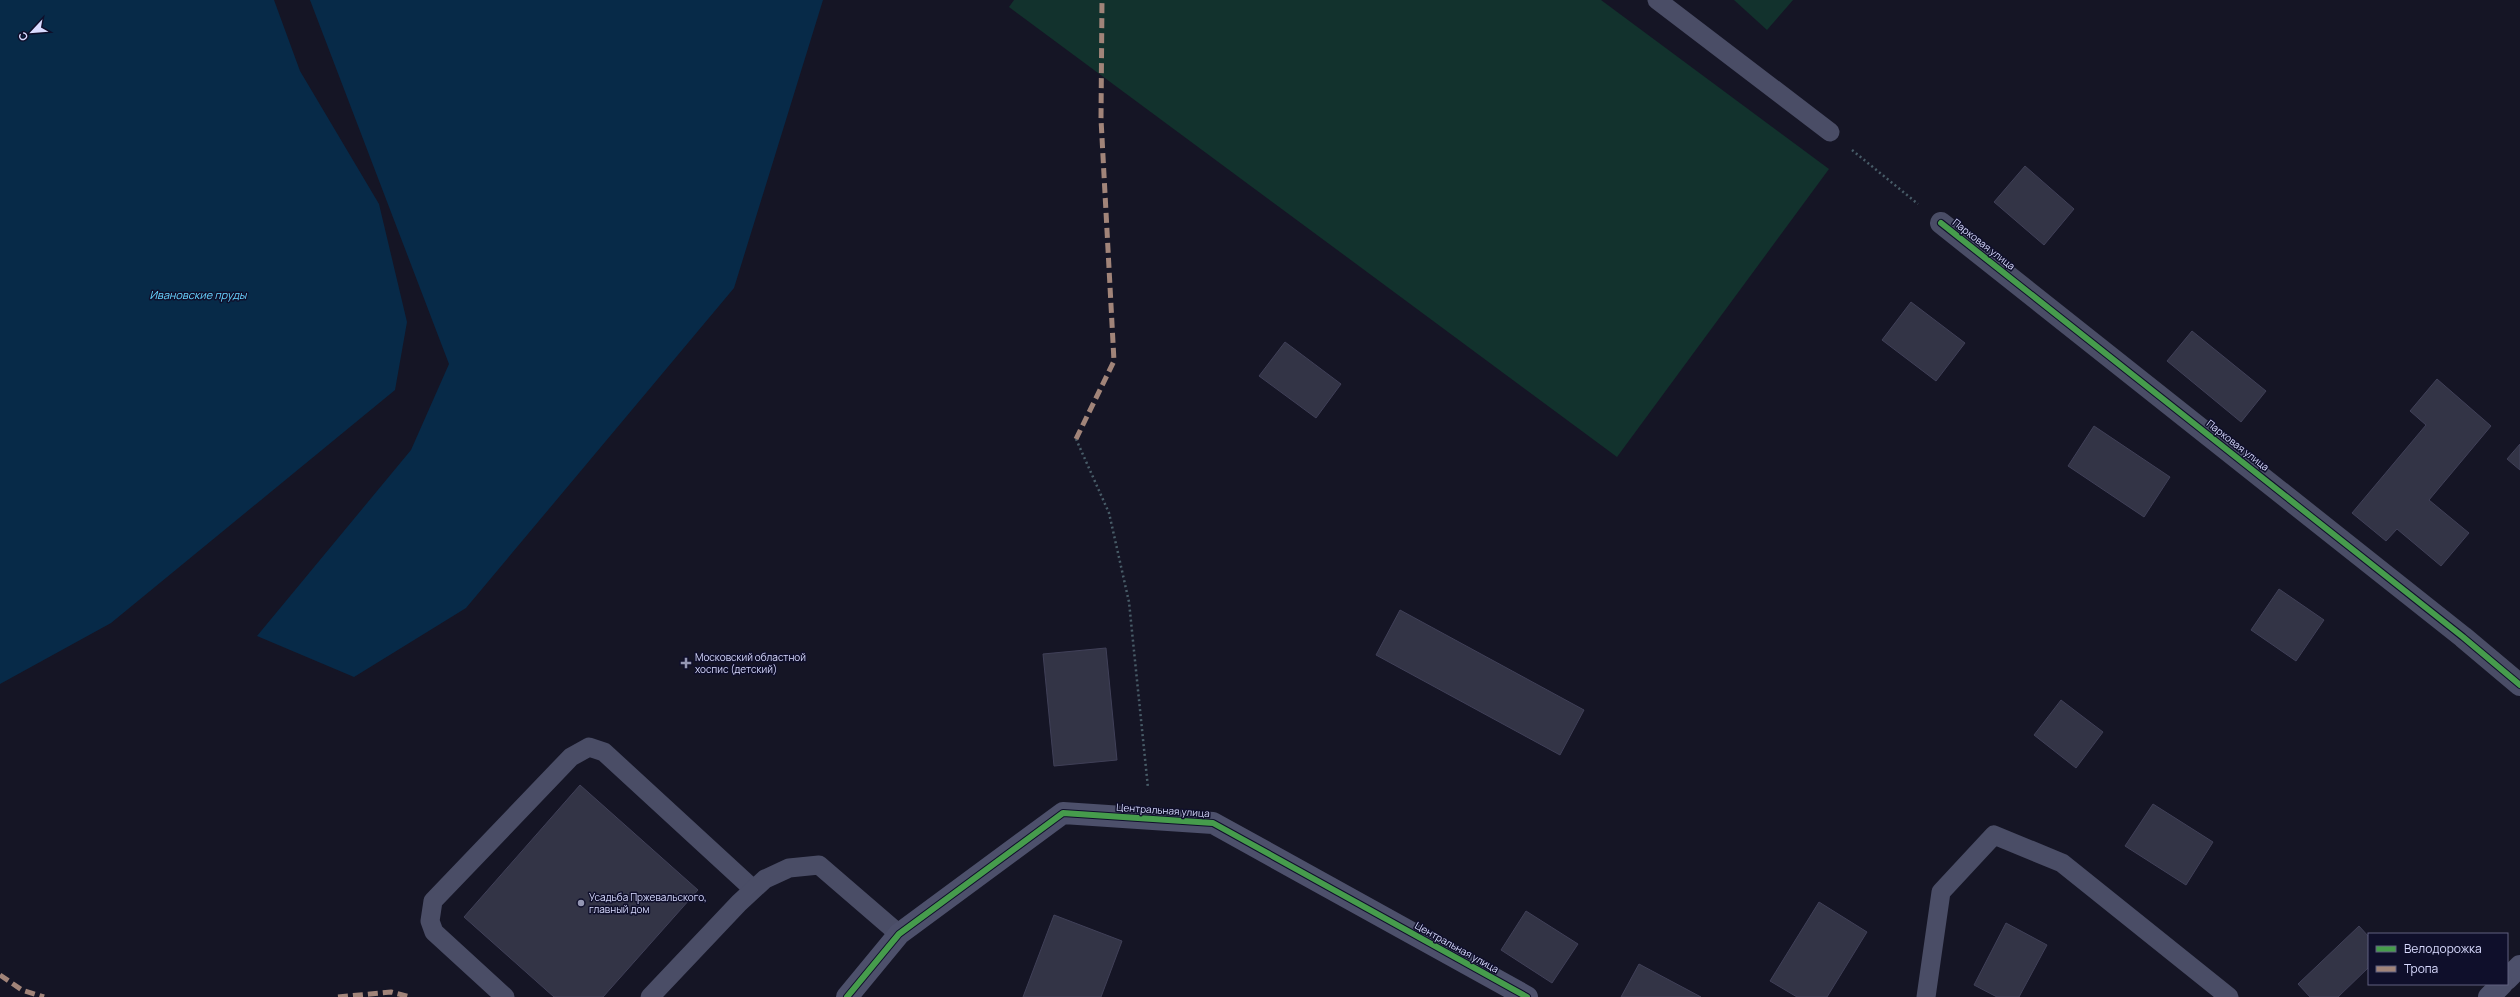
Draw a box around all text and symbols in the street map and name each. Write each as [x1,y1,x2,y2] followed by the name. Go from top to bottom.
[12,12,52,52] north arrow
[14,30,31,44] text: С
[1950,215,2018,273] street label: Парковая улица
[150,287,248,302] water label: Ивановские пруды
[2204,416,2272,474] street label: Парковая улица
[695,650,806,676] place label: Московский областной хоспис (детский)
[680,657,692,669] marker: Московский областной хоспис (детский)
[1116,800,1210,820] street label: Центральная улица
[589,890,707,916] place label: Усадьба Пржевальского, главный дом
[576,898,586,908] marker: Усадьба Пржевальского, главный дом
[1413,918,1501,976] street label: Центральная улица
[2368,933,2508,985] legend
[2404,940,2482,957] text: Велодорожка
[2404,960,2438,977] text: Тропа

